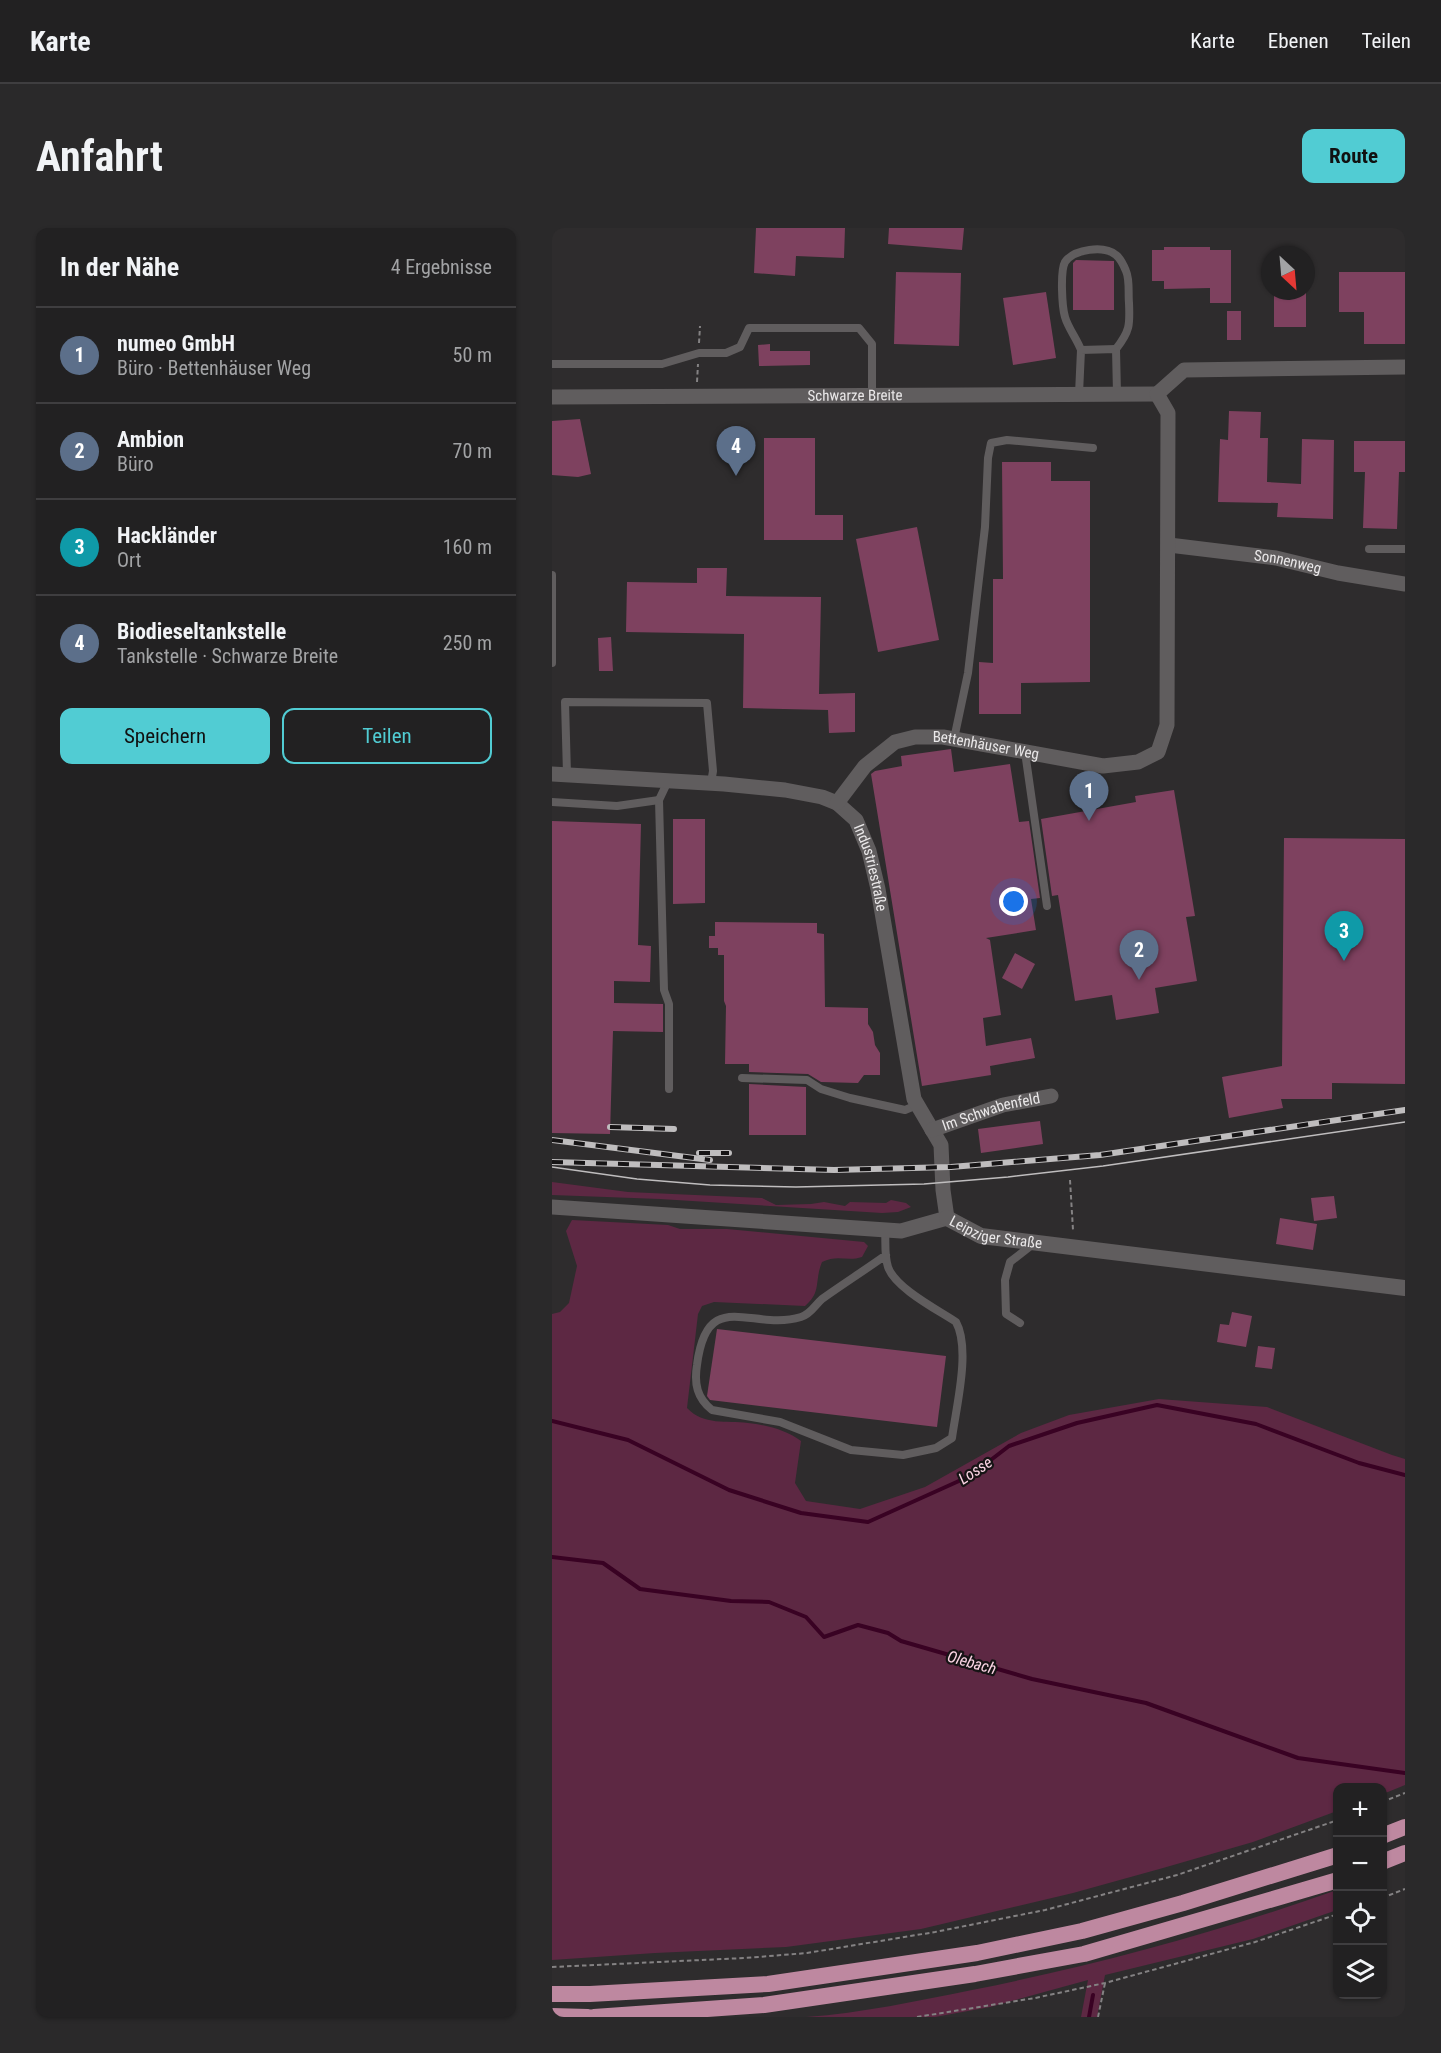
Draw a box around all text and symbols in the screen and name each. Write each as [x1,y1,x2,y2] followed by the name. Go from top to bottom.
[30,25,91,58] text: Karte
[1190,29,1235,53] text: Karte
[1268,29,1329,53] text: Ebenen
[1362,29,1411,53] text: Teilen
[1302,129,1405,183] button: Route
[36,132,163,181] text: Anfahrt
[1261,246,1315,300] north arrow
[60,252,179,282] text: In der Nähe
[391,255,492,279] text: 4 Ergebnisse
[117,331,235,356] text: numeo GmbH
[74,343,85,367] text: 1
[453,343,492,367] text: 50 m
[117,356,311,380] text: Büro · Bettenhäuser Weg
[807,386,903,405] street label: Schwarze Breite
[716,426,756,476] pin: 4
[117,427,184,452] text: Ambion
[74,439,85,463] text: 2
[453,439,492,463] text: 70 m
[117,452,154,476] text: Büro
[117,523,217,548] text: Hackländer
[74,535,85,559] text: 3
[443,535,492,559] text: 160 m
[1253,546,1323,578] street label: Sonnenweg
[117,548,142,572] text: Ort
[117,619,286,644] text: Biodieseltankstelle
[74,631,85,655] text: 4
[443,631,492,655] text: 250 m
[117,644,338,668] text: Tankstelle · Schwarze Breite
[60,708,270,764] button: Speichern
[282,708,492,764] button: Teilen
[933,728,1040,763] street label: Bettenhäuser Weg
[1070,772,1108,821] pin: 1
[850,821,891,913] street label: Industriestraße
[999,887,1028,916] your location
[1324,912,1364,961] pin: 3
[1120,930,1158,980] pin: 2
[940,1089,1042,1135] street label: Im Schwabenfeld
[946,1212,1043,1252] street label: Leipziger Straße
[955,1452,996,1488] water label: Losse
[945,1646,998,1678] water label: Olebach
[1333,1783,1387,1999] map controls
[1333,1783,1387,1837] button: +
[1333,1837,1387,1891] button: −
[1333,1891,1387,1945] button: locate
[1333,1945,1387,1999] button: layers

